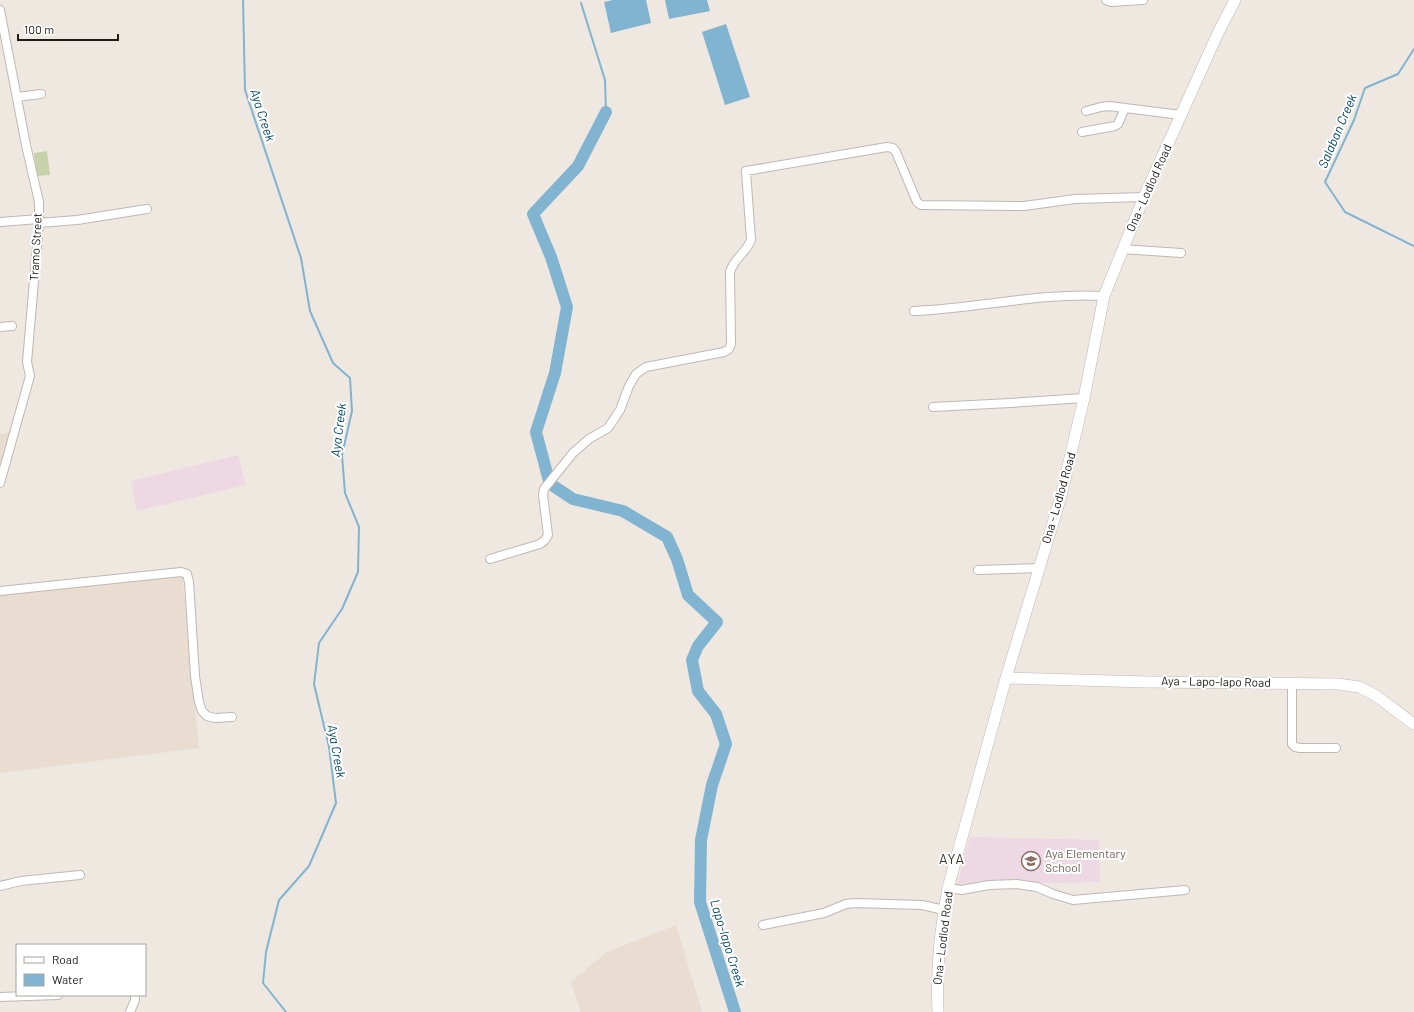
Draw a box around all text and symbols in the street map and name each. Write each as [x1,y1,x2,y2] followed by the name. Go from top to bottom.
[18,16,118,42] scale bar
[24,22,54,36] text: 100 m
[247,87,279,144] water label: Aya Creek
[1314,91,1360,171] water label: Salaban Creek
[1123,142,1174,234] street label: Ona - Lodlod Road
[26,213,44,281] street label: Tramo Street
[327,401,349,458] water label: Aya Creek
[1038,450,1078,545] street label: Ona - Lodlod Road
[1161,673,1271,689] street label: Aya - Lapo-lapo Road
[324,723,350,780] water label: Aya Creek
[1045,846,1126,874] place label: Aya Elementary School
[939,850,965,867] district label: AYA
[1020,850,1042,872] school or university icon: Aya Elementary School
[929,890,955,986] street label: Ona - Lodlod Road
[707,897,749,989] water label: Lapo-lapo Creek
[16,944,146,996] legend
[52,952,79,966] text: Road
[52,972,84,986] text: Water

